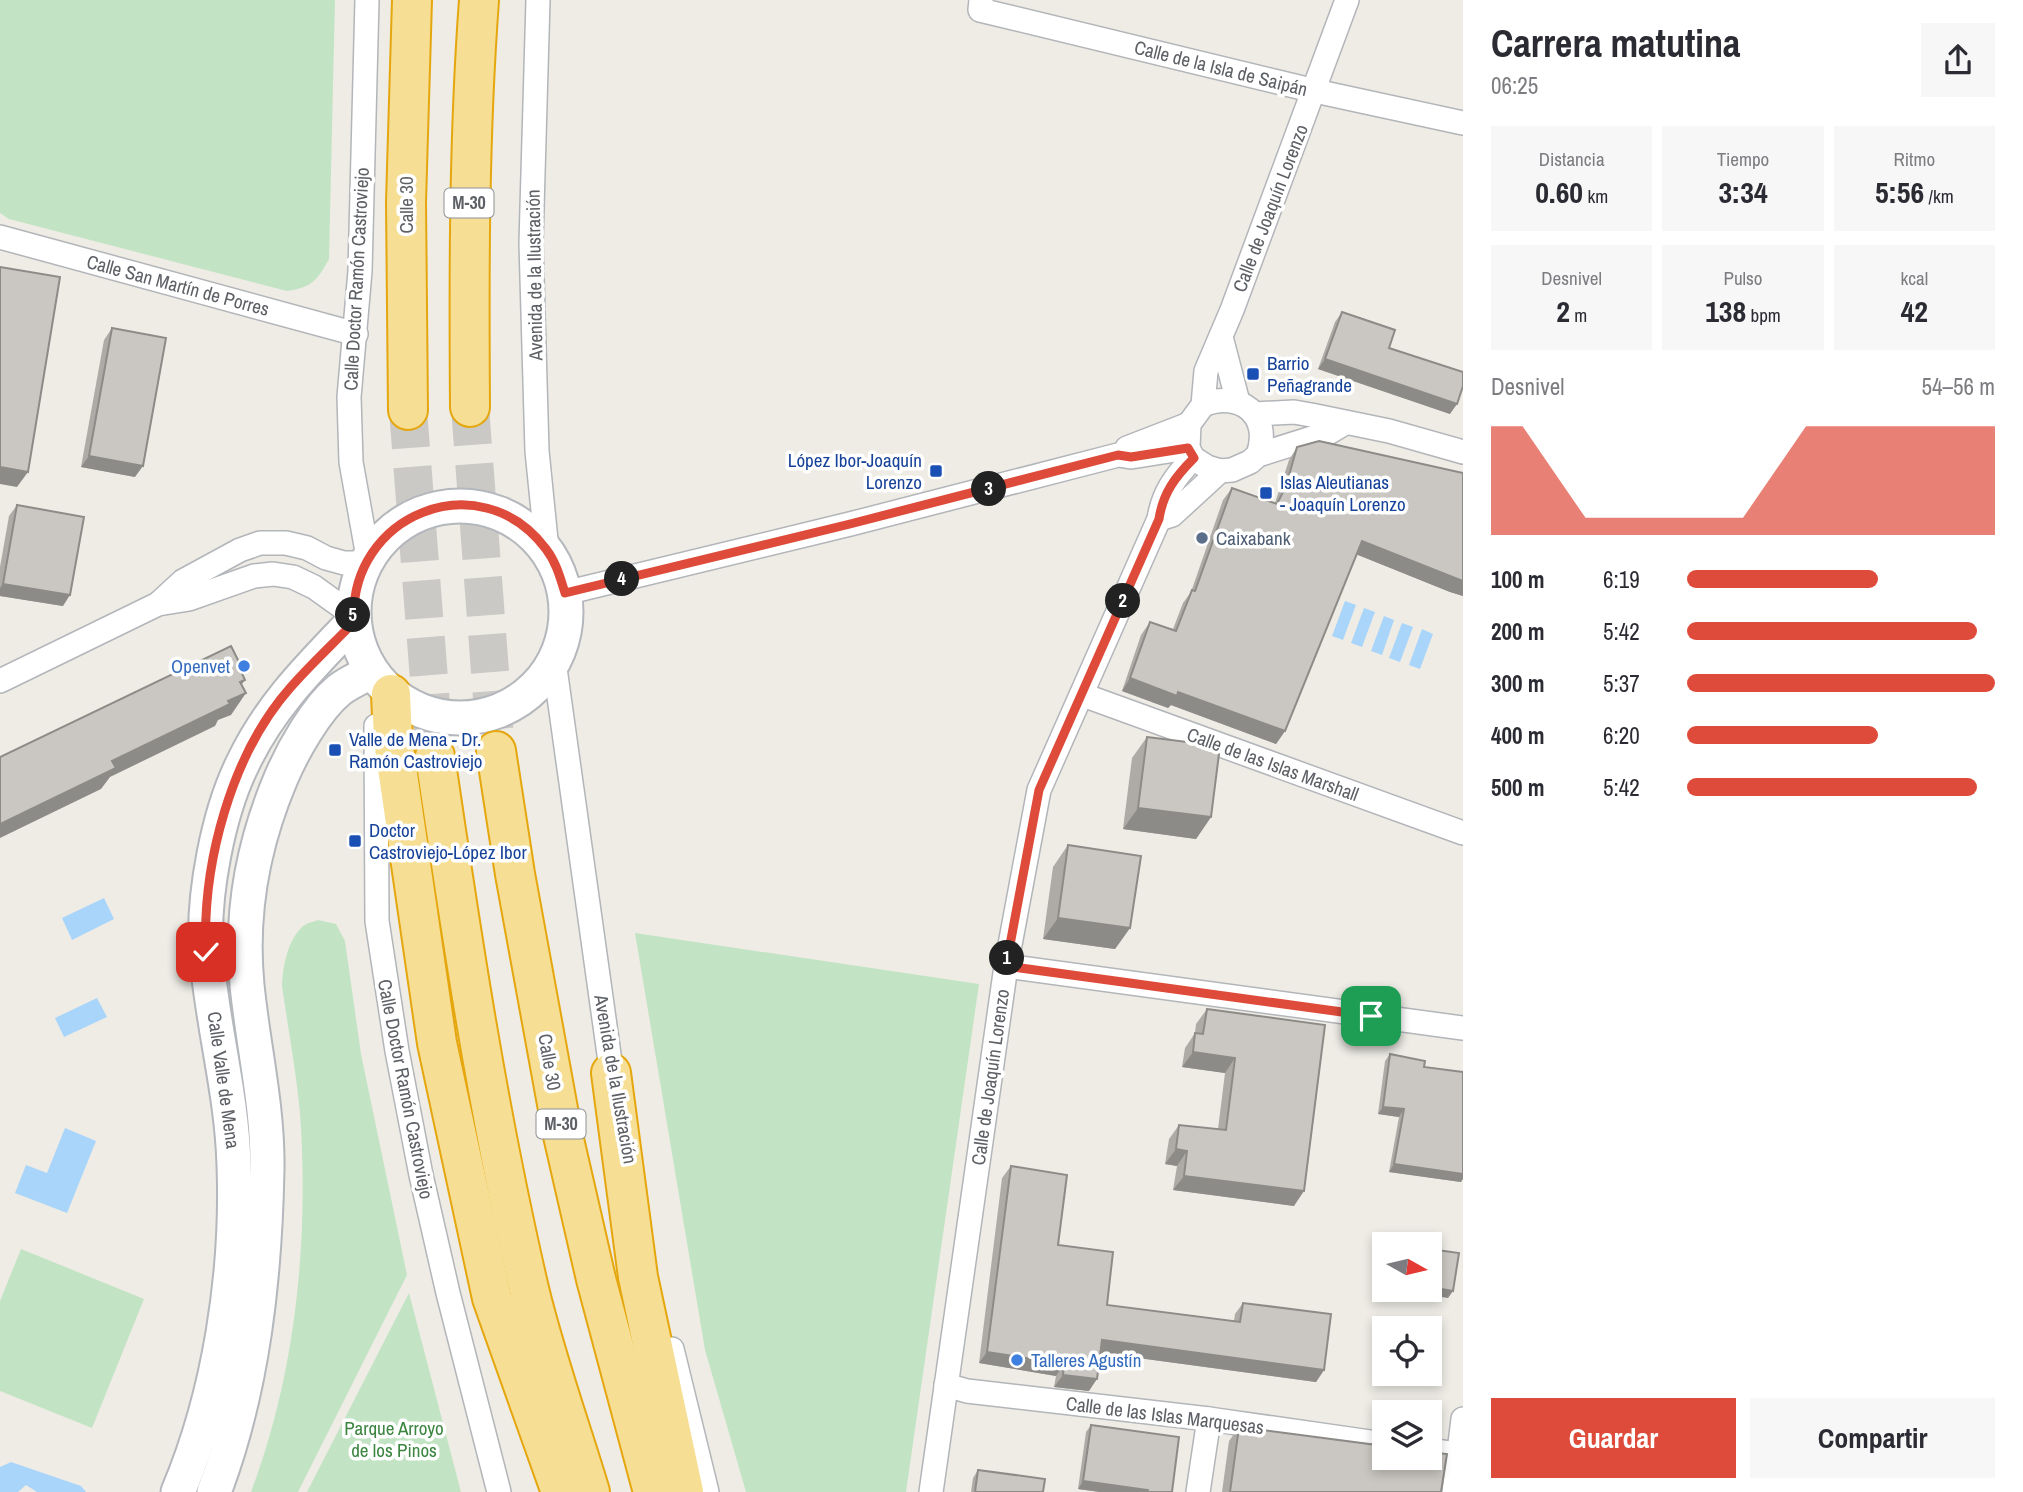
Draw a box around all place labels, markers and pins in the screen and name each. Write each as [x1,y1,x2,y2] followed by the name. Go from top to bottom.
[1267,350,1352,398] place label: Barrio Peñagrande
[1245,366,1261,382] marker: Barrio Peñagrande
[788,447,922,495] place label: López Ibor-Joaquín Lorenzo
[928,463,944,479] marker: López Ibor-Joaquín Lorenzo
[1280,469,1406,517] place label: Islas Aleutianas - Joaquín Lorenzo
[972,472,1006,506] pin: 3
[1258,485,1274,501] marker: Islas Aleutianas - Joaquín Lorenzo
[1216,525,1291,551] place label: Caixabank
[1194,530,1210,546] marker: Caixabank
[604,562,640,596] pin: 4
[1106,584,1140,618] pin: 2
[336,598,370,632] pin: 5
[171,653,231,679] place label: Openvet
[236,658,252,674] marker: Openvet
[349,726,482,774] place label: Valle de Mena - Dr. Ramón Castroviejo
[327,742,343,758] marker: Valle de Mena - Dr. Ramón Castroviejo
[369,817,527,865] place label: Doctor Castroviejo-López Ibor
[347,833,363,849] marker: Doctor Castroviejo-López Ibor
[176,922,236,982] pin
[990,940,1024,976] pin: 1
[1341,986,1401,1046] pin
[1031,1347,1141,1373] place label: Talleres Agustín
[1009,1352,1025,1368] marker: Talleres Agustín

